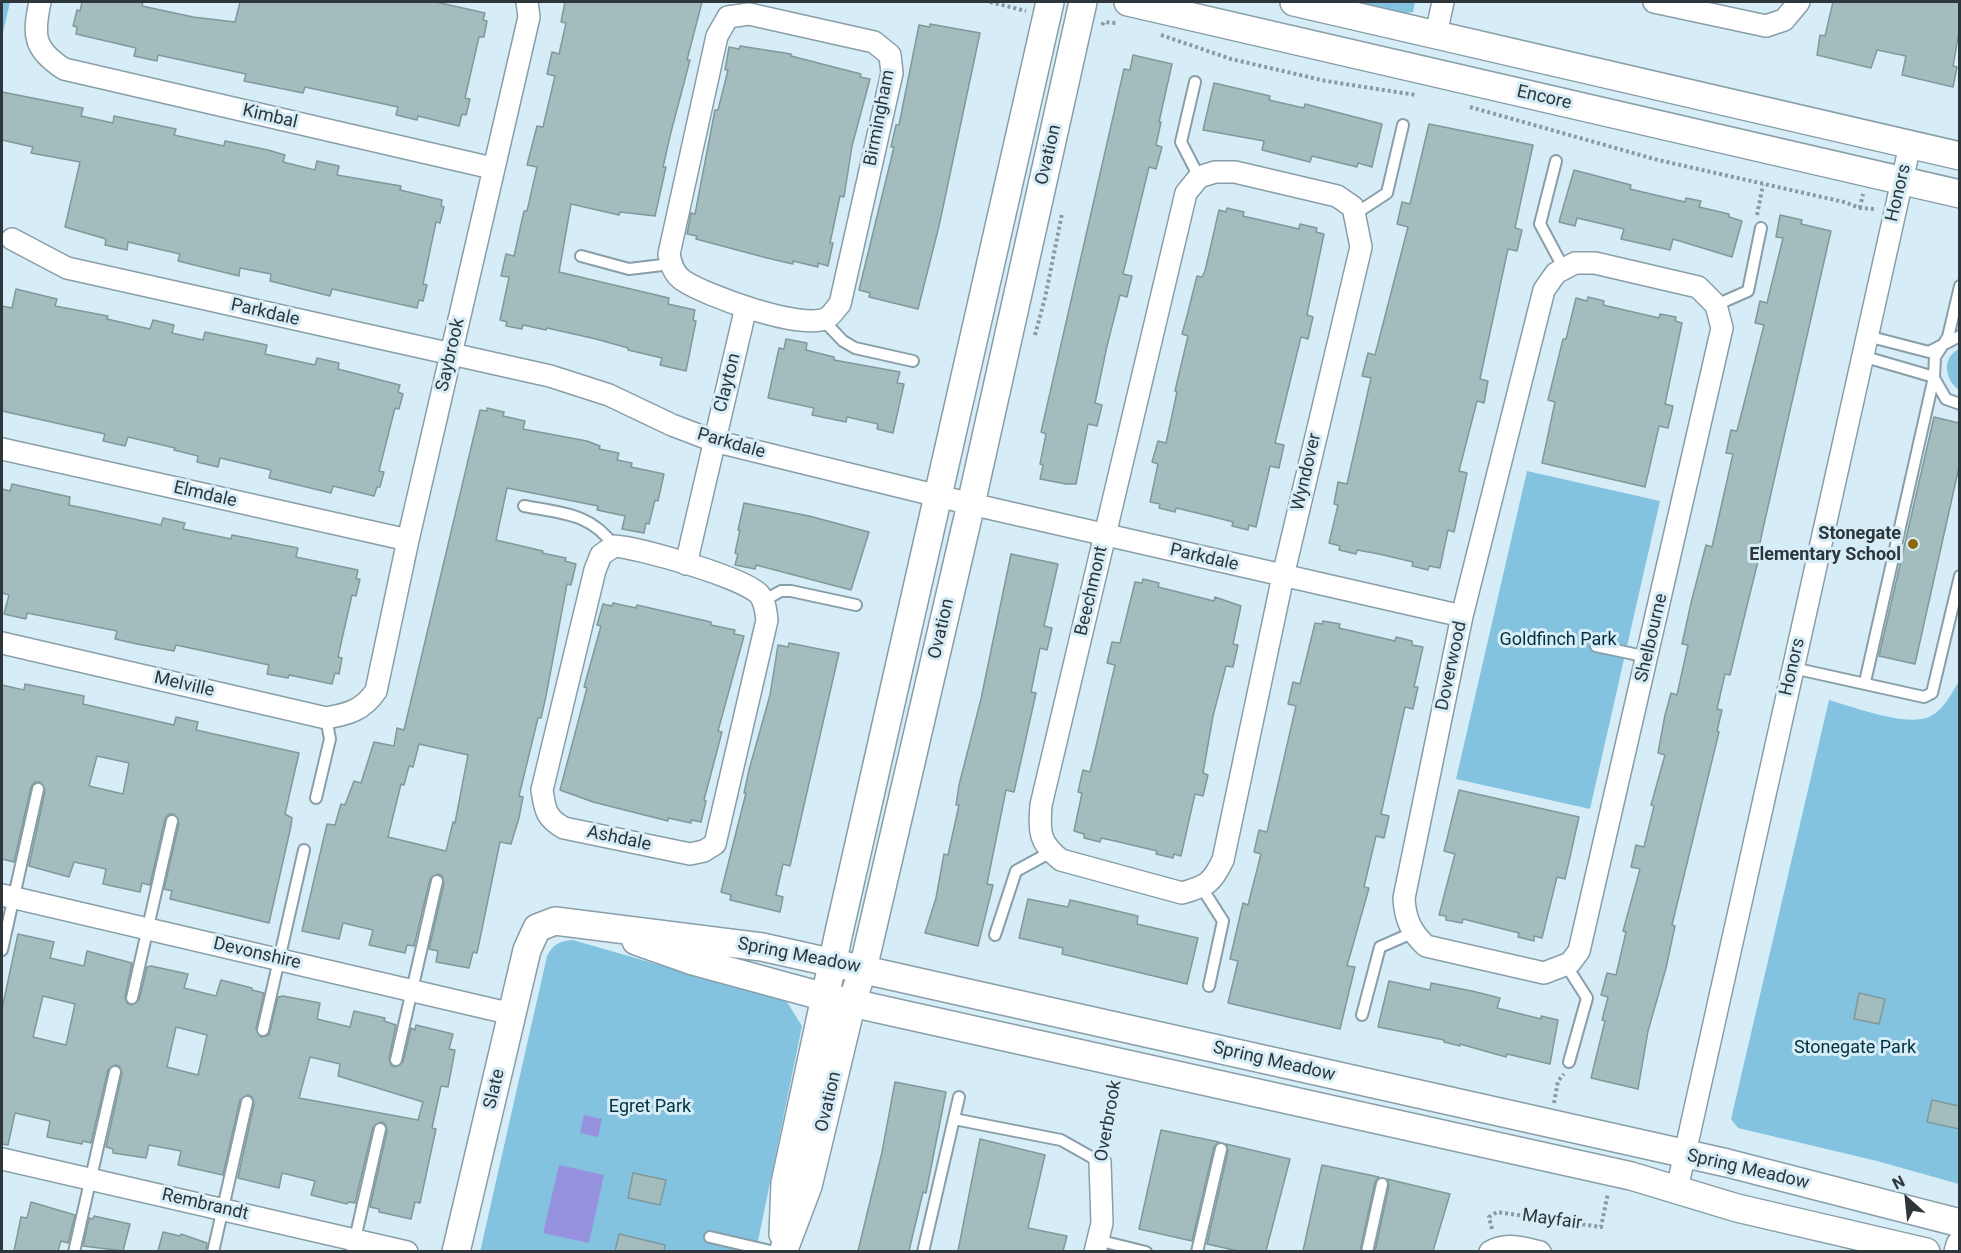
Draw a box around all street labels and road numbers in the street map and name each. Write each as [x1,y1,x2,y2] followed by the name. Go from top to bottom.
[860,68,900,168] street label: Birmingham
[1515,81,1573,115] street label: Encore
[240,100,300,134] street label: Kimbal
[1032,123,1066,187] street label: Ovation
[1882,162,1916,224] street label: Honors
[228,295,302,331] street label: Parkdale
[432,316,470,394] street label: Saybrook
[710,351,746,415] street label: Clayton
[694,424,768,464] street label: Parkdale
[1288,431,1326,513] street label: Wyndover
[171,477,239,513] street label: Elmdale
[1167,540,1241,576] street label: Parkdale
[1071,544,1113,638] street label: Beechmont
[1631,592,1673,684] street label: Shelbourne
[925,597,959,661] street label: Ovation
[1432,619,1472,713] street label: Doverwood
[1776,636,1810,698] street label: Honors
[152,668,216,702] street label: Melville
[585,822,653,856] street label: Ashdale
[211,933,303,975] street label: Devonshire
[736,933,862,979] street label: Spring Meadow
[1211,1037,1337,1087] street label: Spring Meadow
[480,1067,510,1111] street label: Slate
[812,1070,846,1134] street label: Ovation
[1091,1079,1127,1163] street label: Overbrook
[1685,1145,1811,1195] street label: Spring Meadow
[160,1185,250,1225] street label: Rembrandt
[1521,1205,1583,1235] street label: Mayfair

